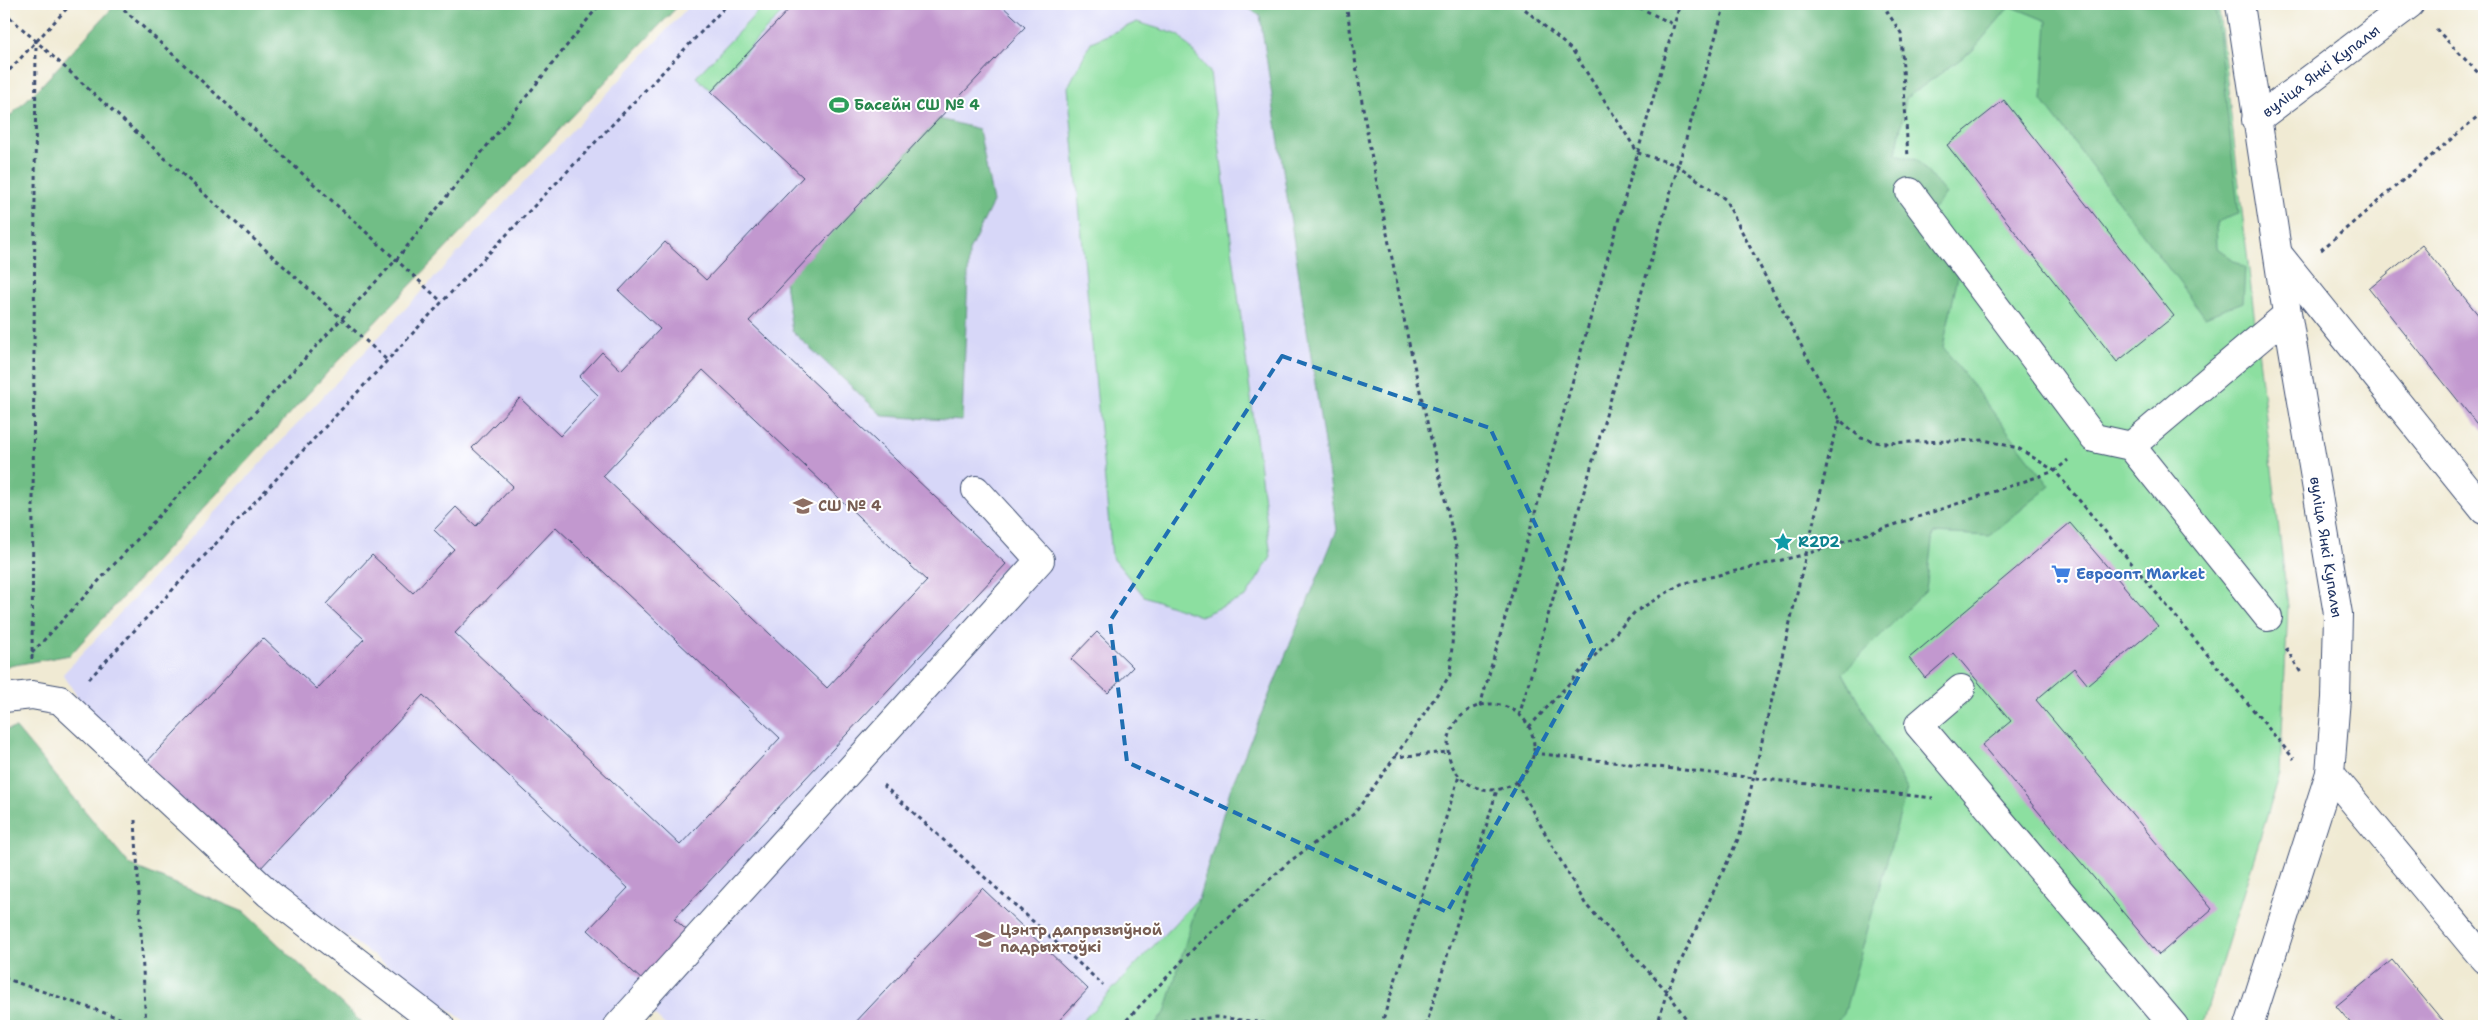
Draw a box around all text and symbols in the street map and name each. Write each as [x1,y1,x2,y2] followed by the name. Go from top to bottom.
[2258,20,2384,122] street label: вуліца Янкі Купалы
[828,94,850,116] sports icon: Басейн СШ № 4
[854,95,980,115] place label: Басейн СШ № 4
[2305,475,2347,619] street label: вуліца Янкі Купалы
[792,495,814,517] school or university icon: СШ № 4
[818,496,882,516] place label: СШ № 4
[1772,531,1794,553] place icon: R2D2
[1798,532,1840,552] place label: R2D2
[2050,563,2072,585] supermarket icon: Евроопт Market
[2076,564,2205,584] place label: Евроопт Market
[1000,920,1163,957] place label: Цэнтр дапрызыўной падрыхтоўкі
[974,928,996,950] school or university icon: Цэнтр дапрызыўной падрыхтоўкі

